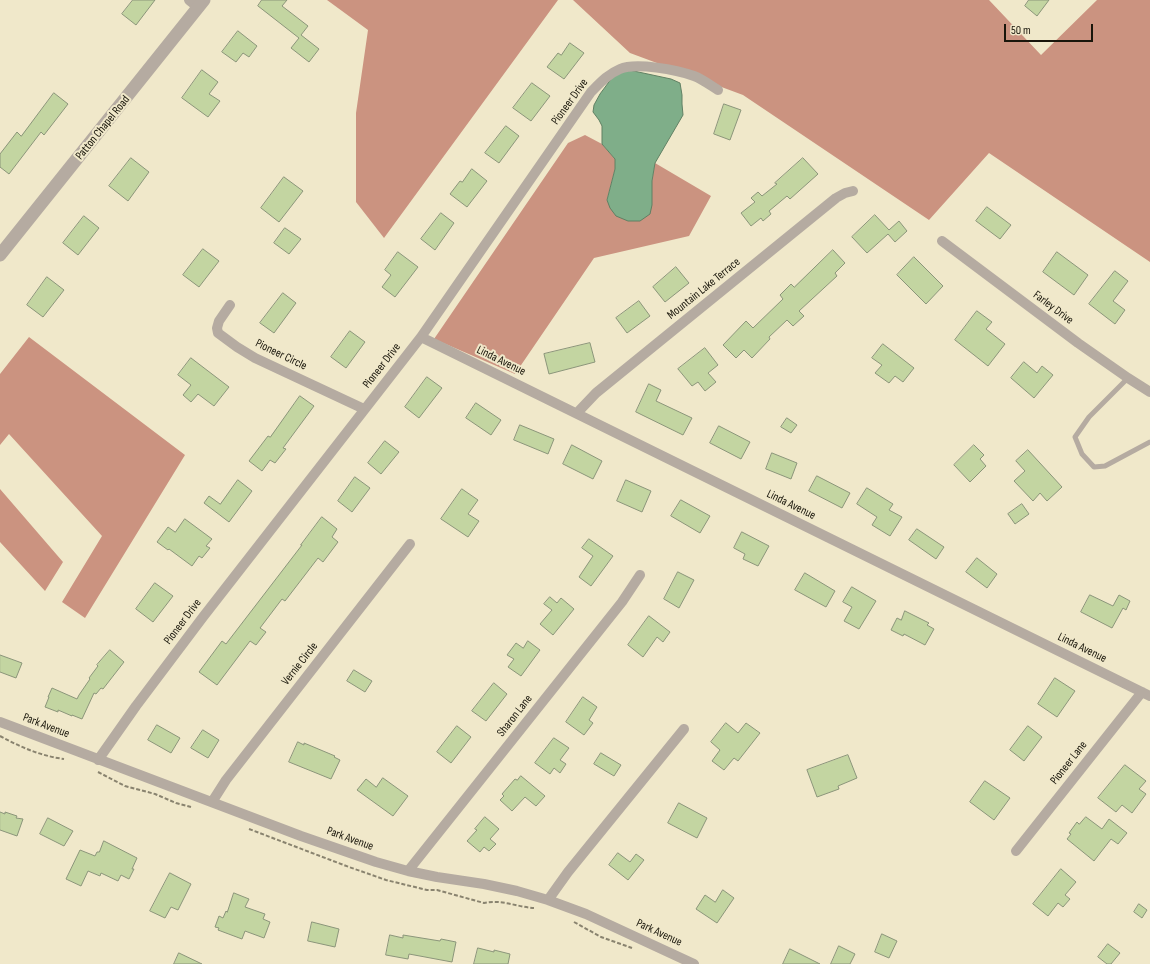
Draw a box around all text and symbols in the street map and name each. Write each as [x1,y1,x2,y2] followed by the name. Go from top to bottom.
[1006,16,1095,42] scale bar
[1011,23,1031,38] text: 50 m
[548,76,592,128] street label: Pioneer Drive
[73,93,133,163] street label: Patton Chapel Road
[665,255,743,323] street label: Mountain Lake Terrace
[1030,288,1076,328] street label: Farley Drive
[253,336,309,374] street label: Pioneer Circle
[360,341,404,391] street label: Pioneer Drive
[474,343,528,379] street label: Linda Avenue
[764,487,818,523] street label: Linda Avenue
[161,596,205,648] street label: Pioneer Drive
[1055,630,1109,666] street label: Linda Avenue
[279,640,321,688] street label: Vernie Circle
[494,692,536,740] street label: Sharon Lane
[21,711,71,741] street label: Park Avenue
[1047,738,1091,788] street label: Pioneer Lane
[325,824,375,854] street label: Park Avenue
[634,916,684,950] street label: Park Avenue

